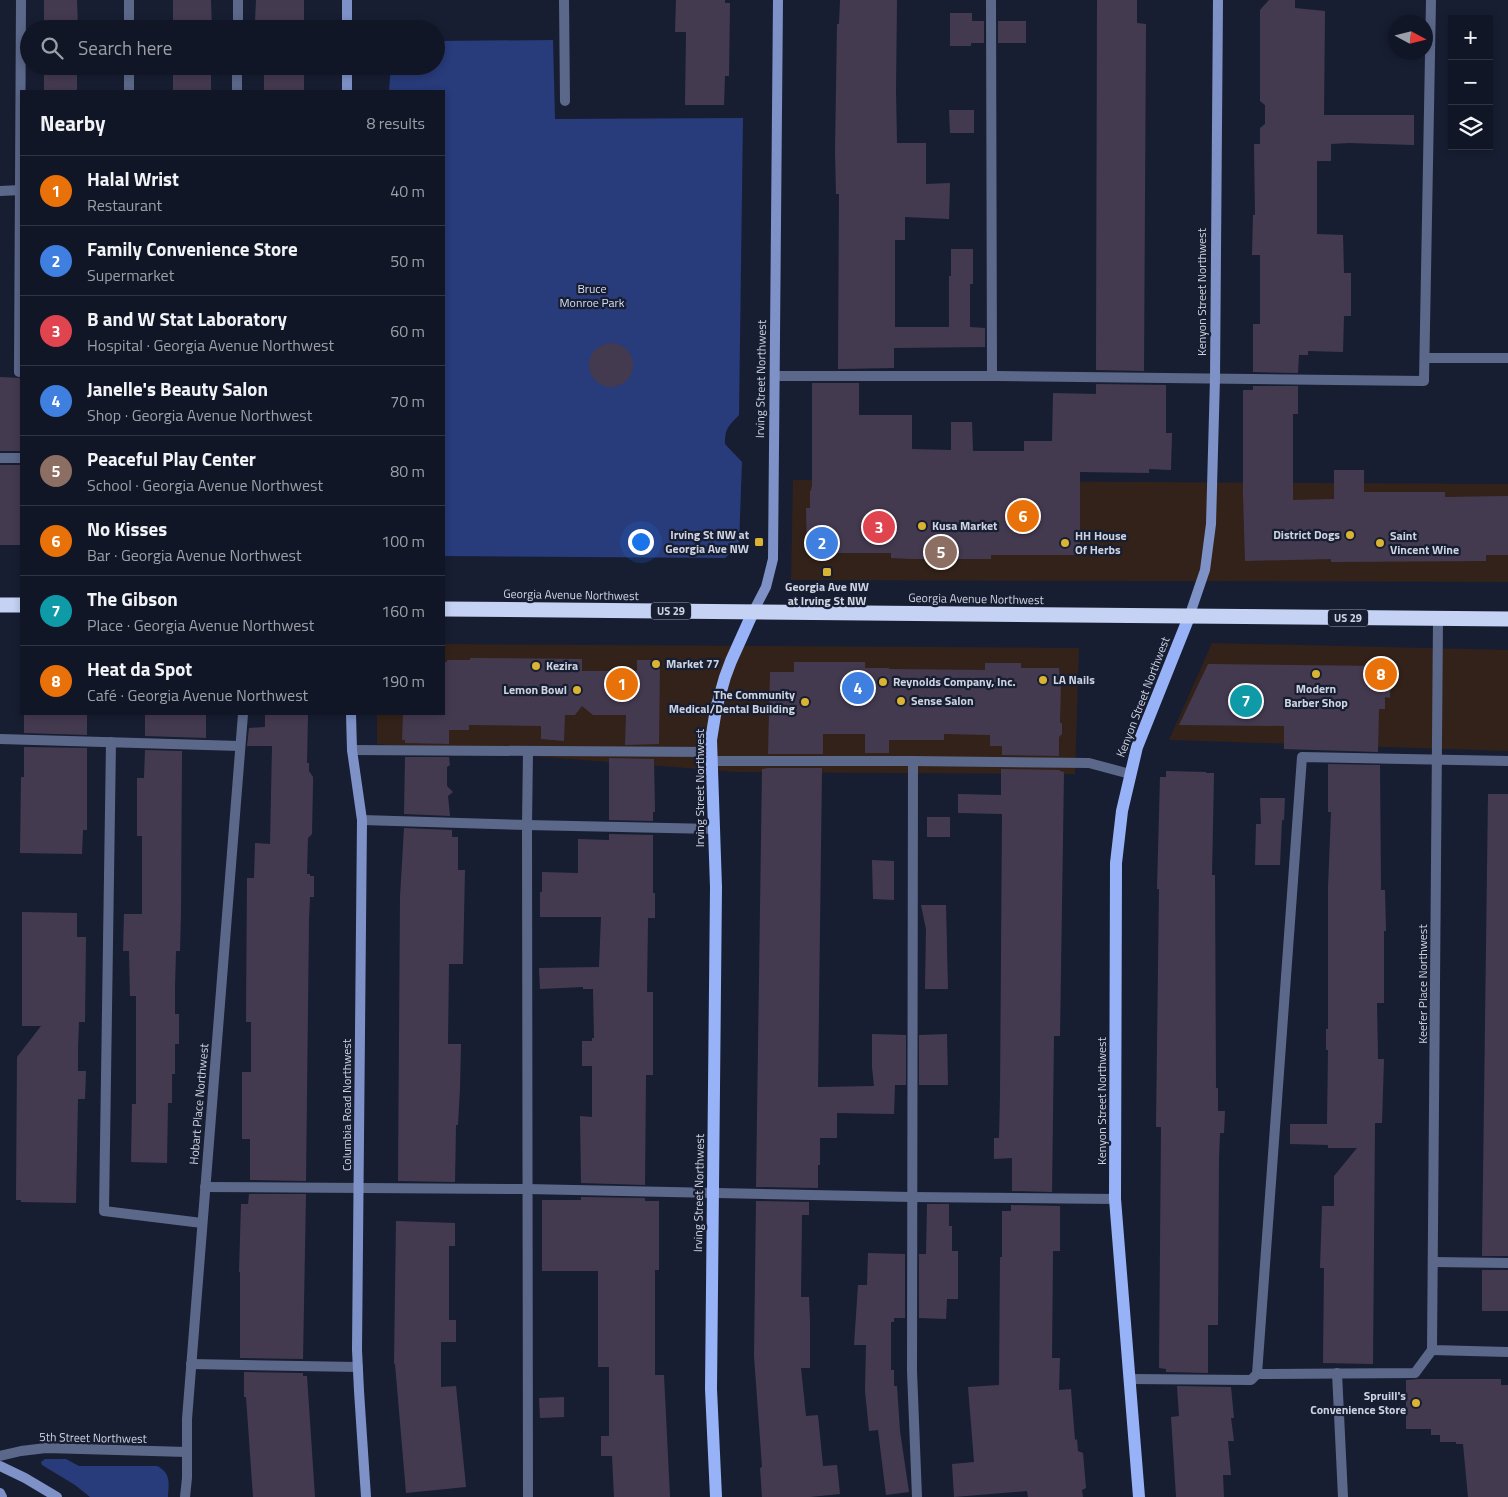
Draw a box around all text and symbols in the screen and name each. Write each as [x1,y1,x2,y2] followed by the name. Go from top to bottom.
[1388,15,1433,60] north arrow
[1448,15,1493,150] map controls
[1448,15,1493,60] button: +
[20,20,445,75] search box
[78,33,172,62] text: Search here
[38,34,66,62] icon: search
[1448,60,1493,105] button: −
[1448,105,1493,150] button: layers
[40,107,105,139] text: Nearby
[366,111,425,135] text: 8 results
[87,164,179,193] text: Halal Wrist
[52,179,60,203] text: 1
[390,179,425,203] text: 40 m
[87,193,162,217] text: Restaurant
[1192,227,1211,356] street label: Kenyon Street Northwest
[87,234,298,263] text: Family Convenience Store
[52,249,60,273] text: 2
[390,249,425,273] text: 50 m
[87,263,174,287] text: Supermarket
[560,279,625,312] park label: Bruce Monroe Park
[87,304,287,333] text: B and W Stat Laboratory
[52,319,60,343] text: 3
[390,319,425,343] text: 60 m
[750,319,771,438] street label: Irving Street Northwest
[87,333,334,357] text: Hospital · Georgia Avenue Northwest
[87,374,268,403] text: Janelle's Beauty Salon
[52,389,60,413] text: 4
[390,389,425,413] text: 70 m
[87,403,312,427] text: Shop · Georgia Avenue Northwest
[87,444,256,473] text: Peaceful Play Center
[52,459,60,483] text: 5
[390,459,425,483] text: 80 m
[87,473,323,497] text: School · Georgia Avenue Northwest
[1007,497,1039,535] pin: 6
[863,508,895,546] pin: 3
[87,514,167,543] text: No Kisses
[932,516,998,535] place label: Kusa Market
[916,520,928,532] marker: Kusa Market
[806,524,838,562] pin: 2
[665,525,750,558] place label: Irving St NW at Georgia Ave NW
[1273,525,1340,544] place label: District Dogs
[1075,526,1127,559] place label: HH House Of Herbs
[1390,526,1459,559] place label: Saint Vincent Wine
[52,529,60,553] text: 6
[381,529,425,553] text: 100 m
[628,529,654,555] your location
[1344,529,1356,541] marker: District Dogs
[925,533,957,571] pin: 5
[753,536,765,548] marker: Irving St NW at Georgia Ave NW
[1059,537,1071,549] marker: HH House Of Herbs
[1374,537,1386,549] marker: Saint Vincent Wine
[87,543,302,567] text: Bar · Georgia Avenue Northwest
[821,566,833,578] marker: Georgia Ave NW at Irving St NW
[785,577,869,610] place label: Georgia Ave NW at Irving St NW
[87,584,178,613] text: The Gibson
[503,584,640,605] street label: Georgia Avenue Northwest
[908,588,1045,609] street label: Georgia Avenue Northwest
[52,599,60,623] text: 7
[381,599,425,623] text: 160 m
[651,602,691,620] road number: US 29
[1328,610,1368,626] road number: US 29
[87,613,314,637] text: Place · Georgia Avenue Northwest
[1111,633,1175,760] street label: Kenyon Street Northwest
[87,654,192,683] text: Heat da Spot
[666,654,720,673] place label: Market 77
[1365,655,1397,693] pin: 8
[546,656,578,675] place label: Kezira
[650,658,662,670] marker: Market 77
[530,660,542,672] marker: Kezira
[606,665,638,703] pin: 1
[1310,668,1322,680] marker: Modern Barber Shop
[52,669,60,693] text: 8
[381,669,425,693] text: 190 m
[842,669,874,707] pin: 4
[1053,670,1095,689] place label: LA Nails
[893,672,1016,691] place label: Reynolds Company, Inc.
[1037,674,1049,686] marker: LA Nails
[877,676,889,688] marker: Reynolds Company, Inc.
[1284,679,1348,712] place label: Modern Barber Shop
[503,680,567,699] place label: Lemon Bowl
[1230,682,1262,720] pin: 7
[87,683,308,707] text: Café · Georgia Avenue Northwest
[571,684,583,696] marker: Lemon Bowl
[669,685,796,718] place label: The Community Medical/Dental Building
[911,691,974,710] place label: Sense Salon
[895,695,907,707] marker: Sense Salon
[799,696,811,708] marker: The Community Medical/Dental Building
[690,728,709,847] street label: Irving Street Northwest
[1413,924,1432,1044] street label: Keefer Place Northwest
[1092,1036,1111,1165] street label: Kenyon Street Northwest
[337,1038,356,1171] street label: Columbia Road Northwest
[184,1042,213,1165] street label: Hobart Place Northwest
[688,1133,709,1252] street label: Irving Street Northwest
[1310,1386,1406,1419] place label: Spruill's Convenience Store
[1410,1397,1422,1409] marker: Spruill's Convenience Store
[39,1427,148,1448] street label: 5th Street Northwest

